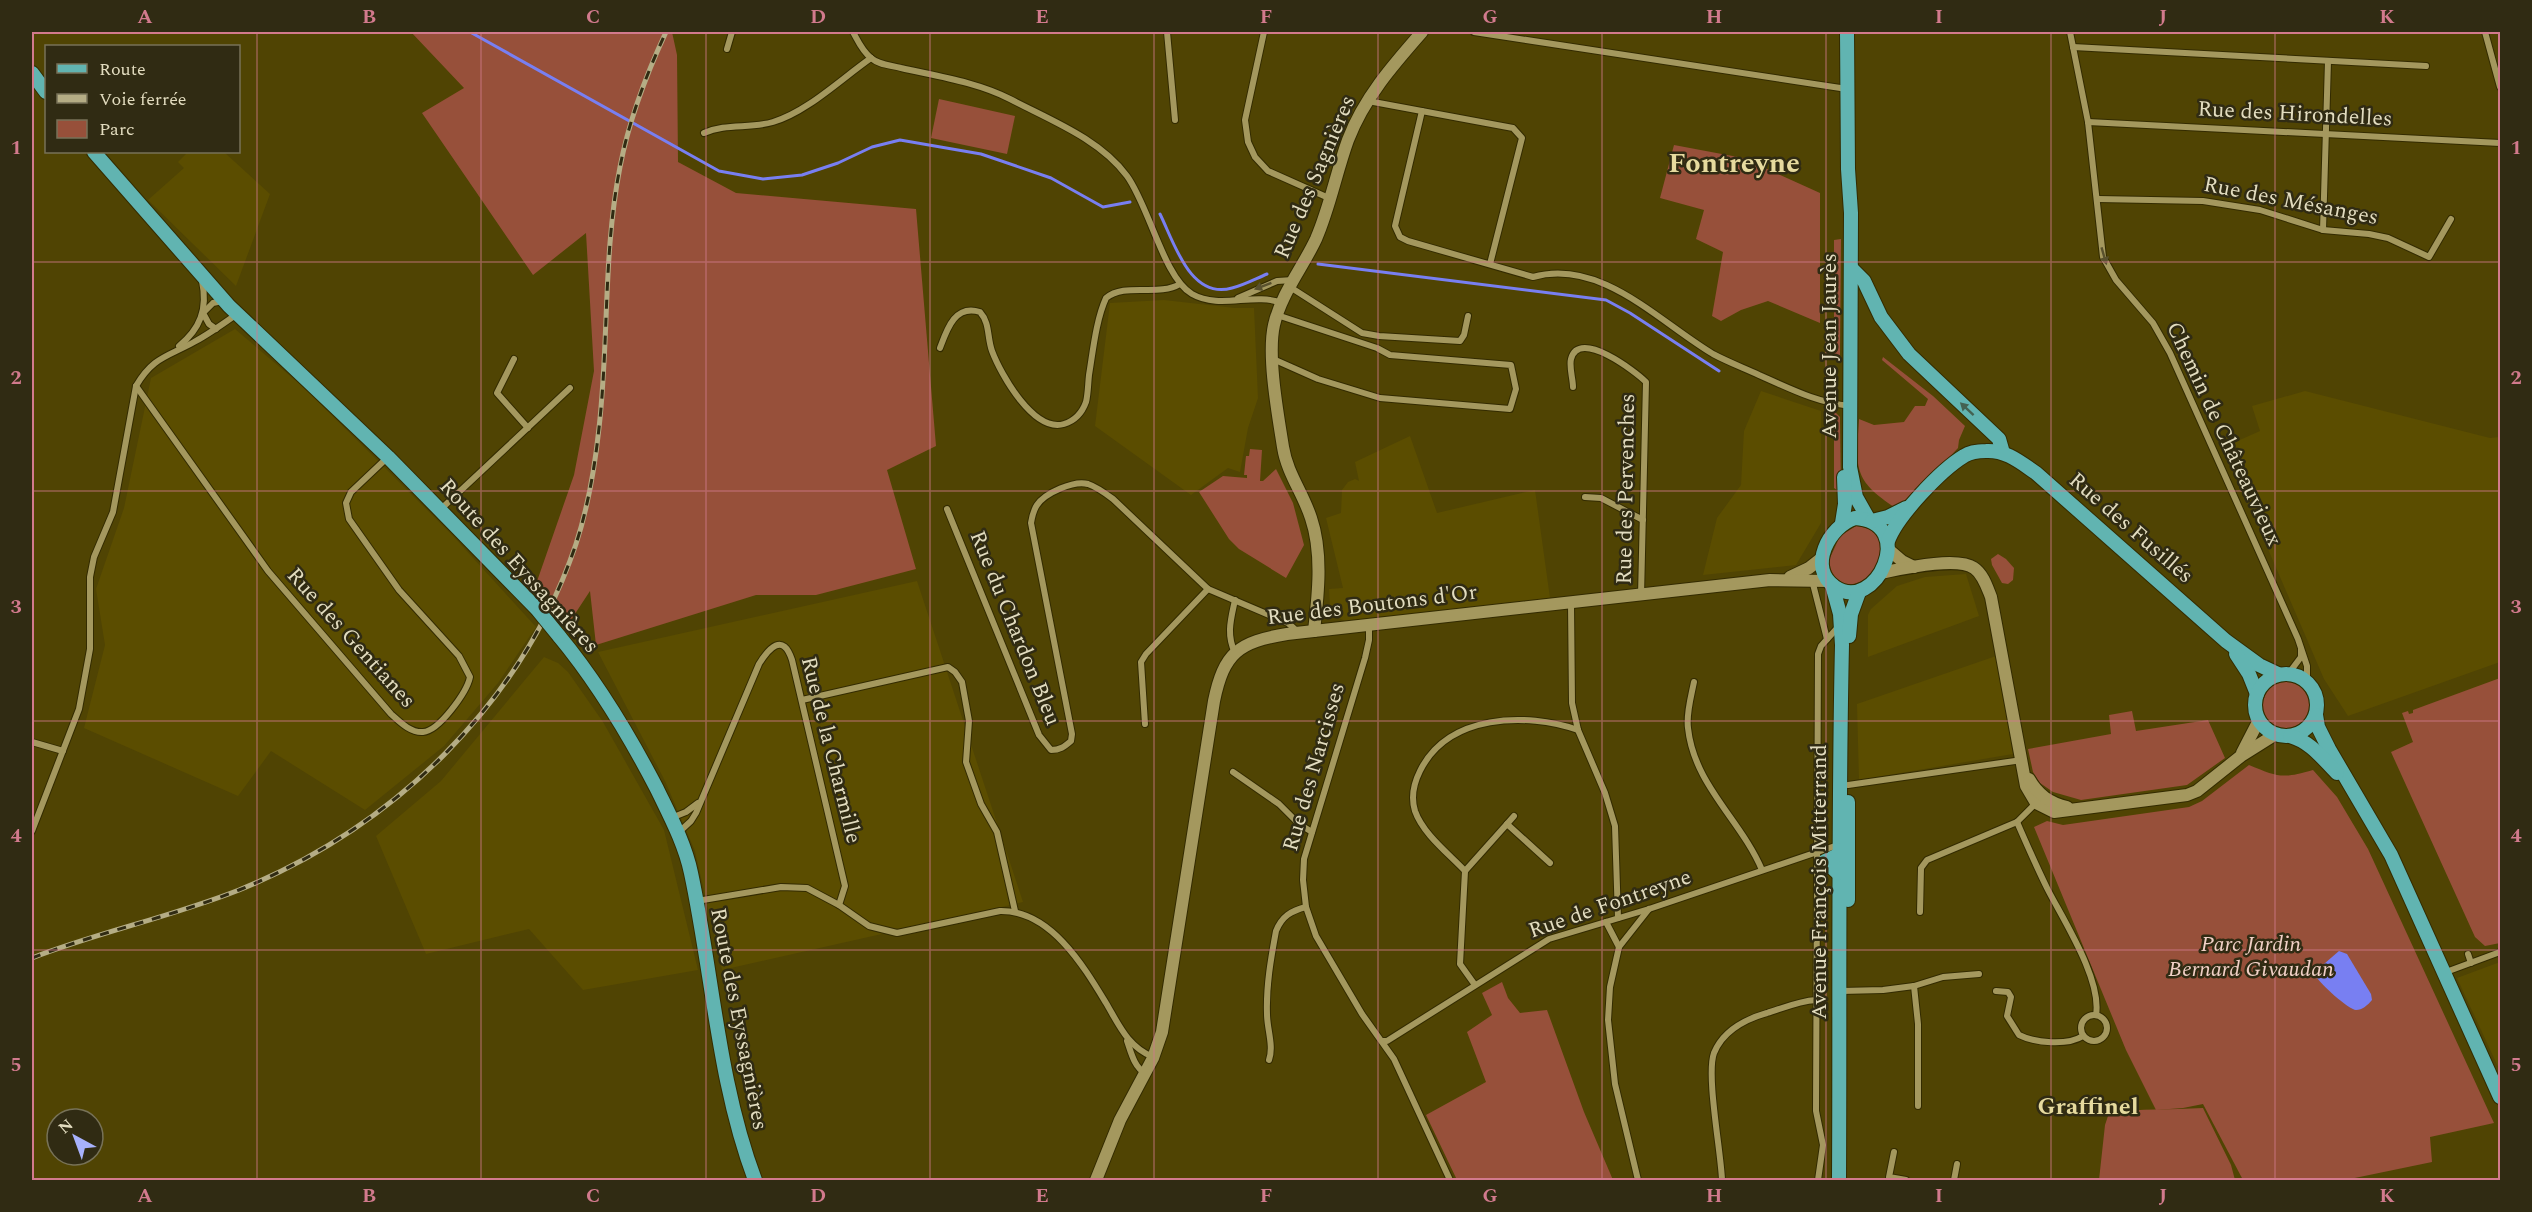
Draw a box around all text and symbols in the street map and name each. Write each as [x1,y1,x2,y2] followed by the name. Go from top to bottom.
[137,2,153,32] text: A
[362,2,376,32] text: B
[586,2,600,32] text: C
[810,2,826,32] text: D
[1035,2,1049,32] text: E
[1260,2,1272,32] text: F
[1482,2,1498,32] text: G
[1706,2,1722,32] text: H
[1935,2,1943,32] text: I
[2159,2,2167,32] text: J
[2379,2,2395,32] text: K
[45,45,240,153] legend
[99,56,146,83] text: Route
[99,86,187,113] text: Voie ferrée
[1266,90,1364,264] street label: Rue des Sagnières
[2197,92,2393,136] street label: Rue des Hirondelles
[99,116,135,143] text: Parc
[10,133,22,163] text: 1
[2510,133,2522,163] text: 1
[1668,142,1800,185] district label: Fontreyne
[2201,168,2381,234] street label: Rue des Mésanges
[2100,247,2109,265] one-way arrow
[1813,253,1846,439] street label: Avenue Jean Jaurès
[1254,282,1272,291] one-way arrow
[2157,316,2291,552] street label: Chemin de Châteauvieux
[10,363,22,393] text: 2
[2510,363,2522,393] text: 2
[1608,393,1644,585] street label: Rue des Pervenches
[1960,403,1975,416] one-way arrow
[2061,464,2201,592] street label: Rue des Fusillés
[431,471,607,661] street label: Route des Eyssagnières
[961,526,1069,730] street label: Rue du Chardon Bleu
[279,560,423,716] street label: Rue des Gentianes
[1265,576,1479,634] street label: Rue des Boutons d'Or
[10,592,22,622] text: 3
[2510,592,2522,622] text: 3
[792,653,870,847] street label: Rue de la Charmille
[1274,679,1354,855] street label: Rue des Narcisses
[1803,744,1836,1020] street label: Avenue François Mitterrand
[10,821,22,851] text: 4
[2510,821,2522,851] text: 4
[1524,861,1696,947] street label: Rue de Fontreyne
[701,905,777,1133] street label: Route des Eyssagnières
[2168,928,2334,986] park label: Parc Jardin Bernard Givaudan
[10,1050,22,1080] text: 5
[2510,1050,2522,1080] text: 5
[2037,1089,2139,1125] district label: Graffinel
[45,1107,105,1167] north arrow
[53,1113,79,1140] text: N
[137,1181,153,1211] text: A
[362,1181,376,1211] text: B
[586,1181,600,1211] text: C
[810,1181,826,1211] text: D
[1035,1181,1049,1211] text: E
[1260,1181,1272,1211] text: F
[1482,1181,1498,1211] text: G
[1706,1181,1722,1211] text: H
[1935,1181,1943,1211] text: I
[2159,1181,2167,1211] text: J
[2379,1181,2395,1211] text: K

